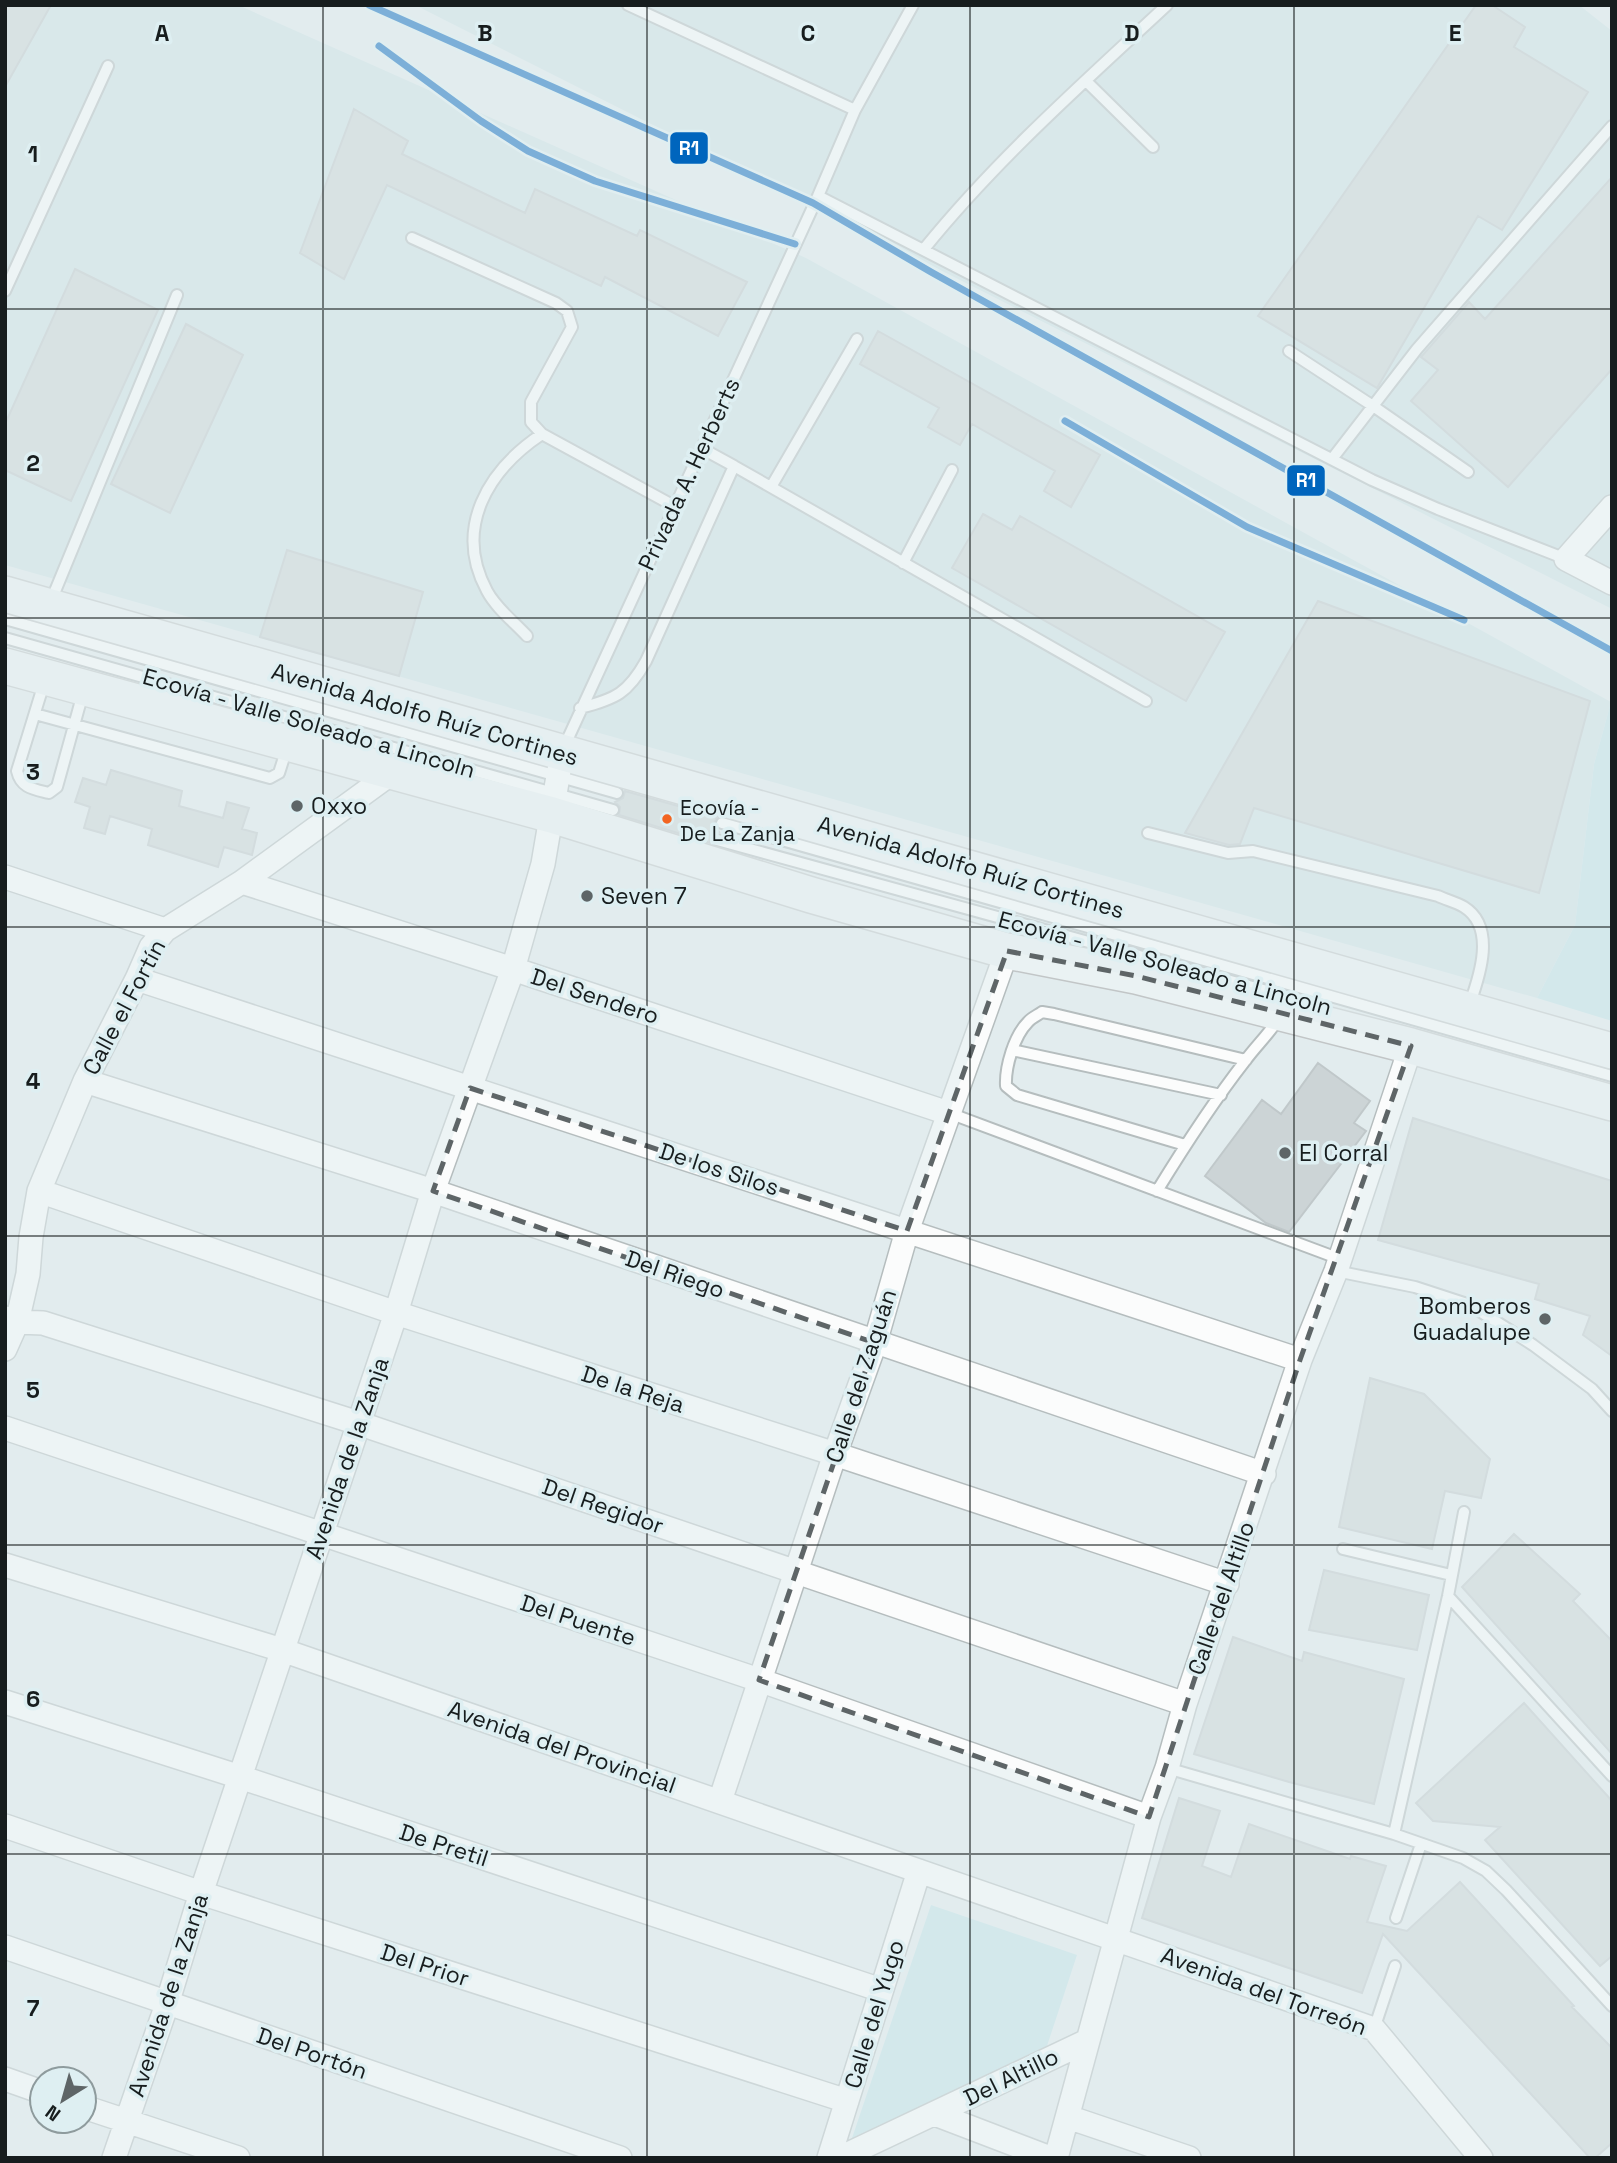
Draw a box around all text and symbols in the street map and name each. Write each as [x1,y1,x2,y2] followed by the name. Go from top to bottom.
[155,18,170,48] text: A
[477,18,493,48] text: B
[801,18,815,48] text: C
[1124,18,1140,48] text: D
[1449,18,1461,48] text: E
[669,131,709,165] line badge: R1
[679,136,699,161] text: R1
[28,139,38,169] text: 1
[631,373,747,575] street label: Privada A. Herberts
[26,448,40,478] text: 2
[1286,464,1326,497] line badge: R1
[1296,468,1316,493] text: R1
[268,656,582,772] street label: Avenida Adolfo Ruíz Cortines
[139,661,479,785] street label: Ecovía - Valle Soleado a Lincoln
[26,757,40,787] text: 3
[311,791,367,821] place label: Oxxo
[680,794,795,847] place label: Ecovía - De La Zanja
[289,798,305,814] marker: Oxxo
[814,809,1128,925] street label: Avenida Adolfo Ruíz Cortines
[660,812,674,826] marker: Ecovía - De La Zanja
[601,881,687,911] place label: Seven 7
[579,888,595,904] marker: Seven 7
[995,904,1335,1022] street label: Ecovía - Valle Soleado a Lincoln
[76,934,172,1080] street label: Calle el Fortín
[527,961,663,1031] street label: Del Sendero
[26,1066,41,1096] text: 4
[655,1136,783,1202] street label: De los Silos
[1299,1138,1388,1168] place label: El Corral
[1277,1145,1293,1161] marker: El Corral
[621,1243,729,1305] street label: Del Riego
[819,1285,903,1467] street label: Calle del Zaguán
[1413,1291,1531,1347] place label: Bomberos Guadalupe
[1537,1311,1553,1327] marker: Bomberos Guadalupe
[298,1353,396,1563] street label: Avenida de la Zanja
[578,1358,688,1420] street label: De la Reja
[26,1375,40,1405] text: 5
[538,1471,668,1541] street label: Del Regidor
[1181,1517,1261,1679] street label: Calle del Altillo
[517,1587,639,1653] street label: Del Puente
[26,1684,40,1714] text: 6
[444,1694,680,1800] street label: Avenida del Provincial
[396,1817,492,1873] street label: De Pretil
[121,1890,215,2100] street label: Avenida de la Zanja
[837,1936,911,2092] street label: Calle del Yugo
[377,1937,473,1993] street label: Del Prior
[1157,1940,1371,2042] street label: Avenida del Torreón
[27,1993,40,2023] text: 7
[253,2020,371,2086] street label: Del Portón
[959,2041,1063,2113] street label: Del Altillo
[28,2065,98,2135] north arrow
[40,2099,66,2127] text: N

